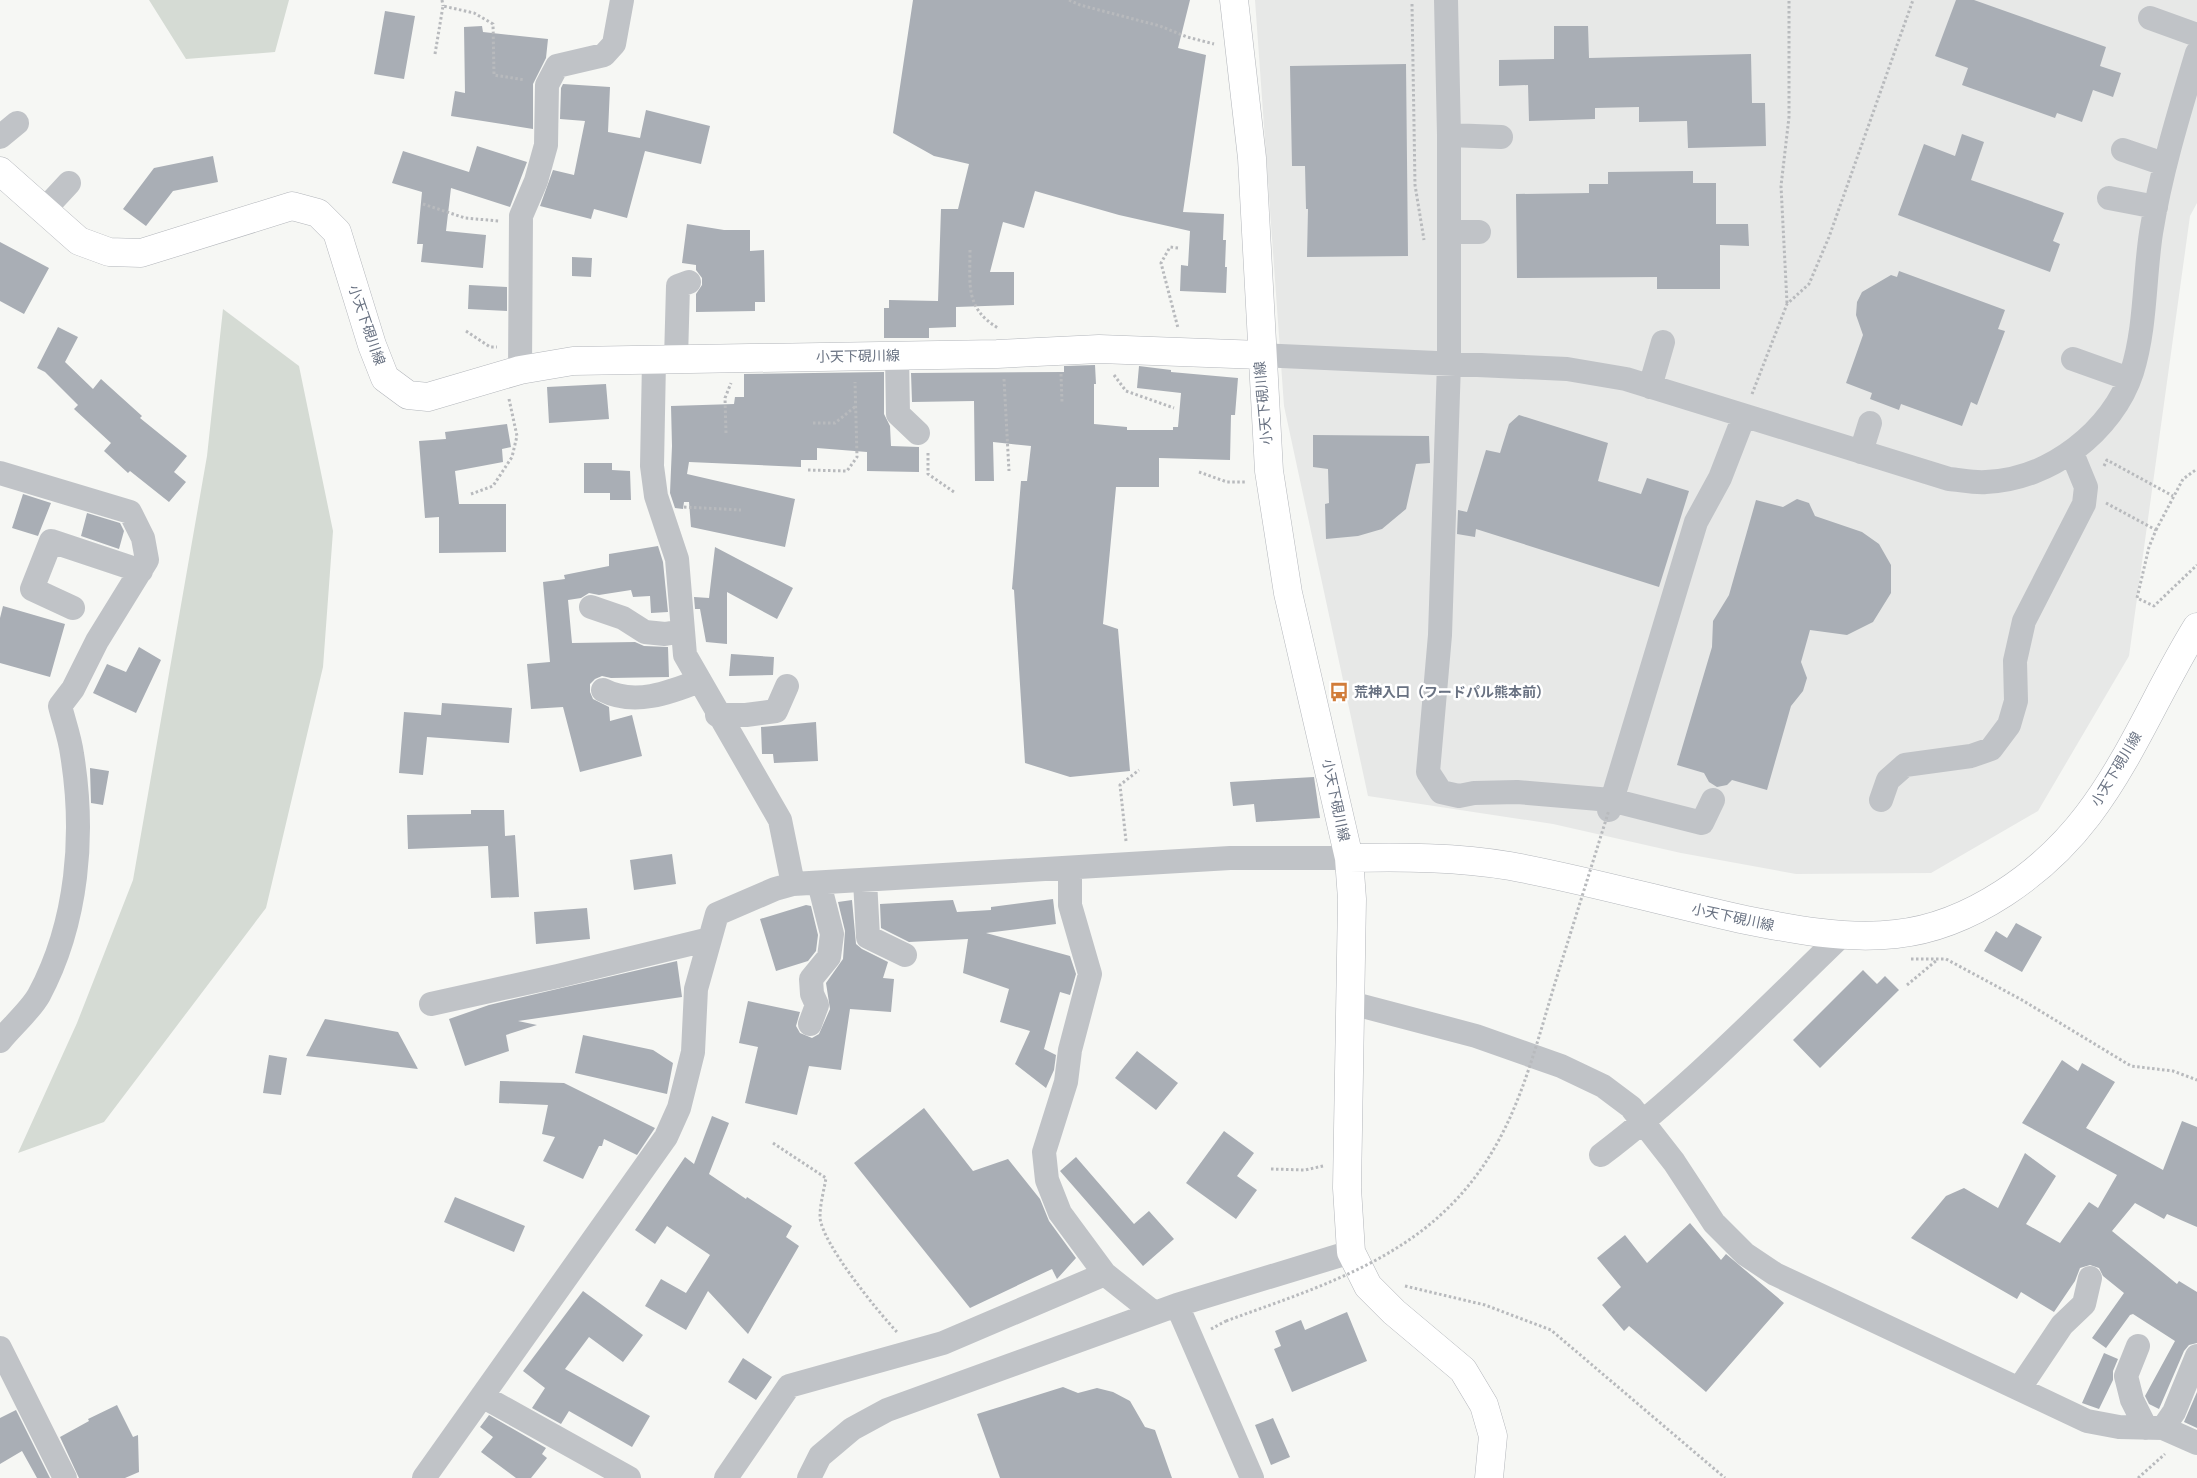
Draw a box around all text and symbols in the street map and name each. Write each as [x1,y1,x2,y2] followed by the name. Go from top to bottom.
[345,283,388,368] street label: 小天下硯川線
[816,347,900,366] street label: 小天下硯川線
[1251,360,1276,446] street label: 小天下硯川線
[1328,681,1350,703] bus stop icon: 荒神入口（フードパル熊本前）
[1354,684,1550,701] place label: 荒神入口（フードパル熊本前）
[2088,729,2145,810] street label: 小天下硯川線
[1318,757,1353,843] street label: 小天下硯川線
[1690,900,1776,935] street label: 小天下硯川線

